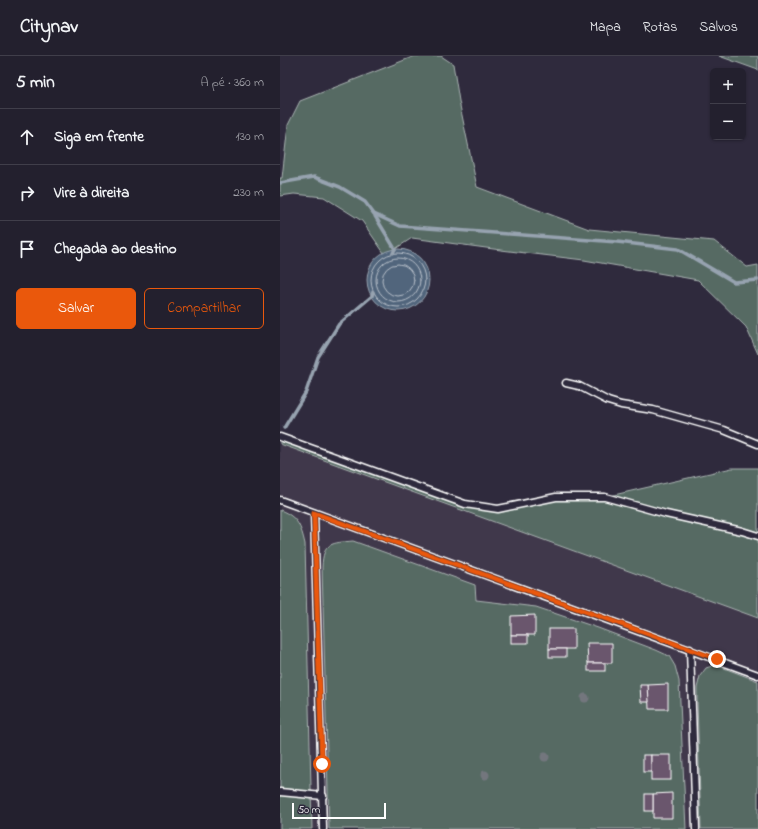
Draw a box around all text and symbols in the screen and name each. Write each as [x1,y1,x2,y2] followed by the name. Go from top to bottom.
[20,14,78,41] text: Citynav
[590,17,621,38] text: Mapa
[643,17,677,38] text: Rotas
[699,17,738,38] text: Salvos
[710,68,746,140] map controls
[710,68,746,104] button: +
[16,70,55,95] text: 5 min
[201,73,264,92] text: A pé · 360 m
[710,104,746,140] button: −
[16,126,38,148] icon: ahead
[54,126,144,148] text: Siga em frente
[236,127,264,146] text: 130 m
[16,182,38,204] icon: right
[54,182,129,204] text: Vire à direita
[233,183,264,202] text: 230 m
[16,238,38,260] icon: arrive
[54,238,177,260] text: Chegada ao destino
[16,288,136,329] button: Salvar
[144,288,264,329] button: Compartilhar
[708,650,726,668] route end
[313,755,331,773] route start
[292,801,386,820] scale bar
[298,802,320,818] text: 50 m

